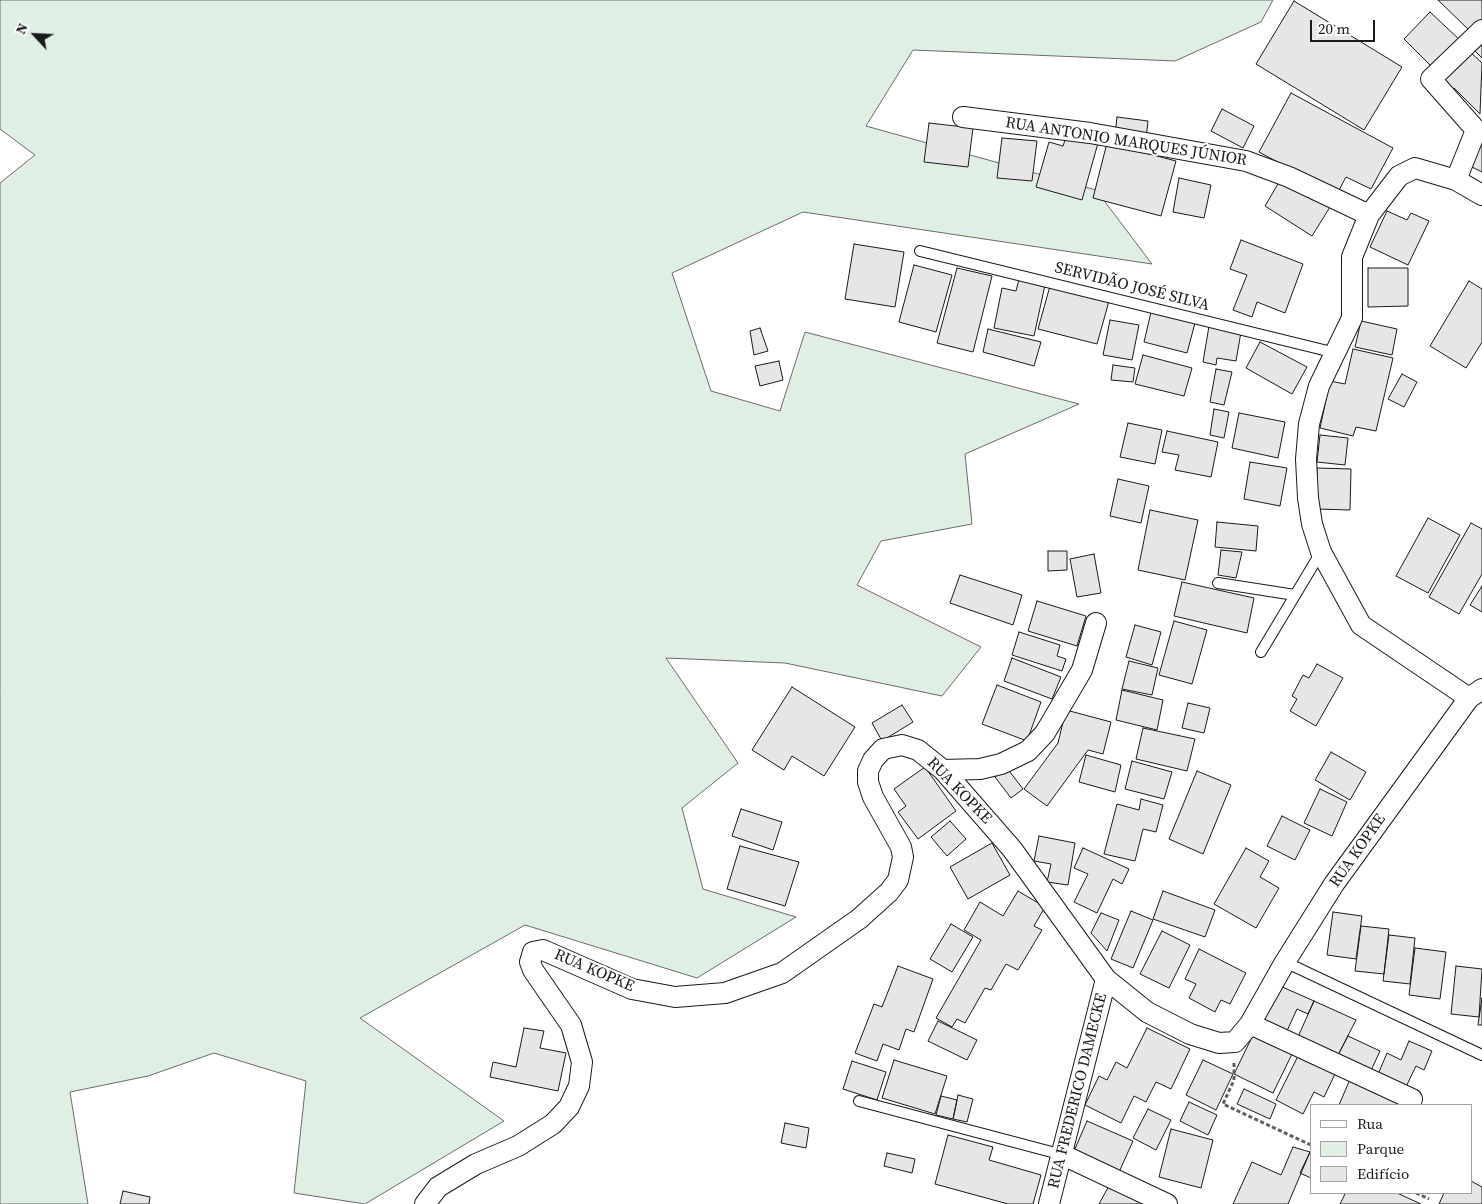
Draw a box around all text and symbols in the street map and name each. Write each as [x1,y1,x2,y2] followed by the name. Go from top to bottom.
[10,10,60,60] north arrow
[1312,10,1377,42] scale bar
[1318,18,1350,39] text: 20 m
[10,20,33,38] text: N
[1004,113,1248,171] street label: RUA ANTONIO MARQUES JÚNIOR
[1053,258,1211,316] street label: SERVIDÃO JOSÉ SILVA
[922,754,996,828] street label: RUA KOPKE
[1326,811,1390,891] street label: RUA KOPKE
[551,945,637,997] street label: RUA KOPKE
[1044,991,1112,1191] street label: RUA FREDERICO DAMECKE
[1310,1104,1472,1194] legend
[1357,1113,1383,1134] text: Rua
[1357,1138,1404,1159] text: Parque
[1357,1163,1409,1184] text: Edifício

